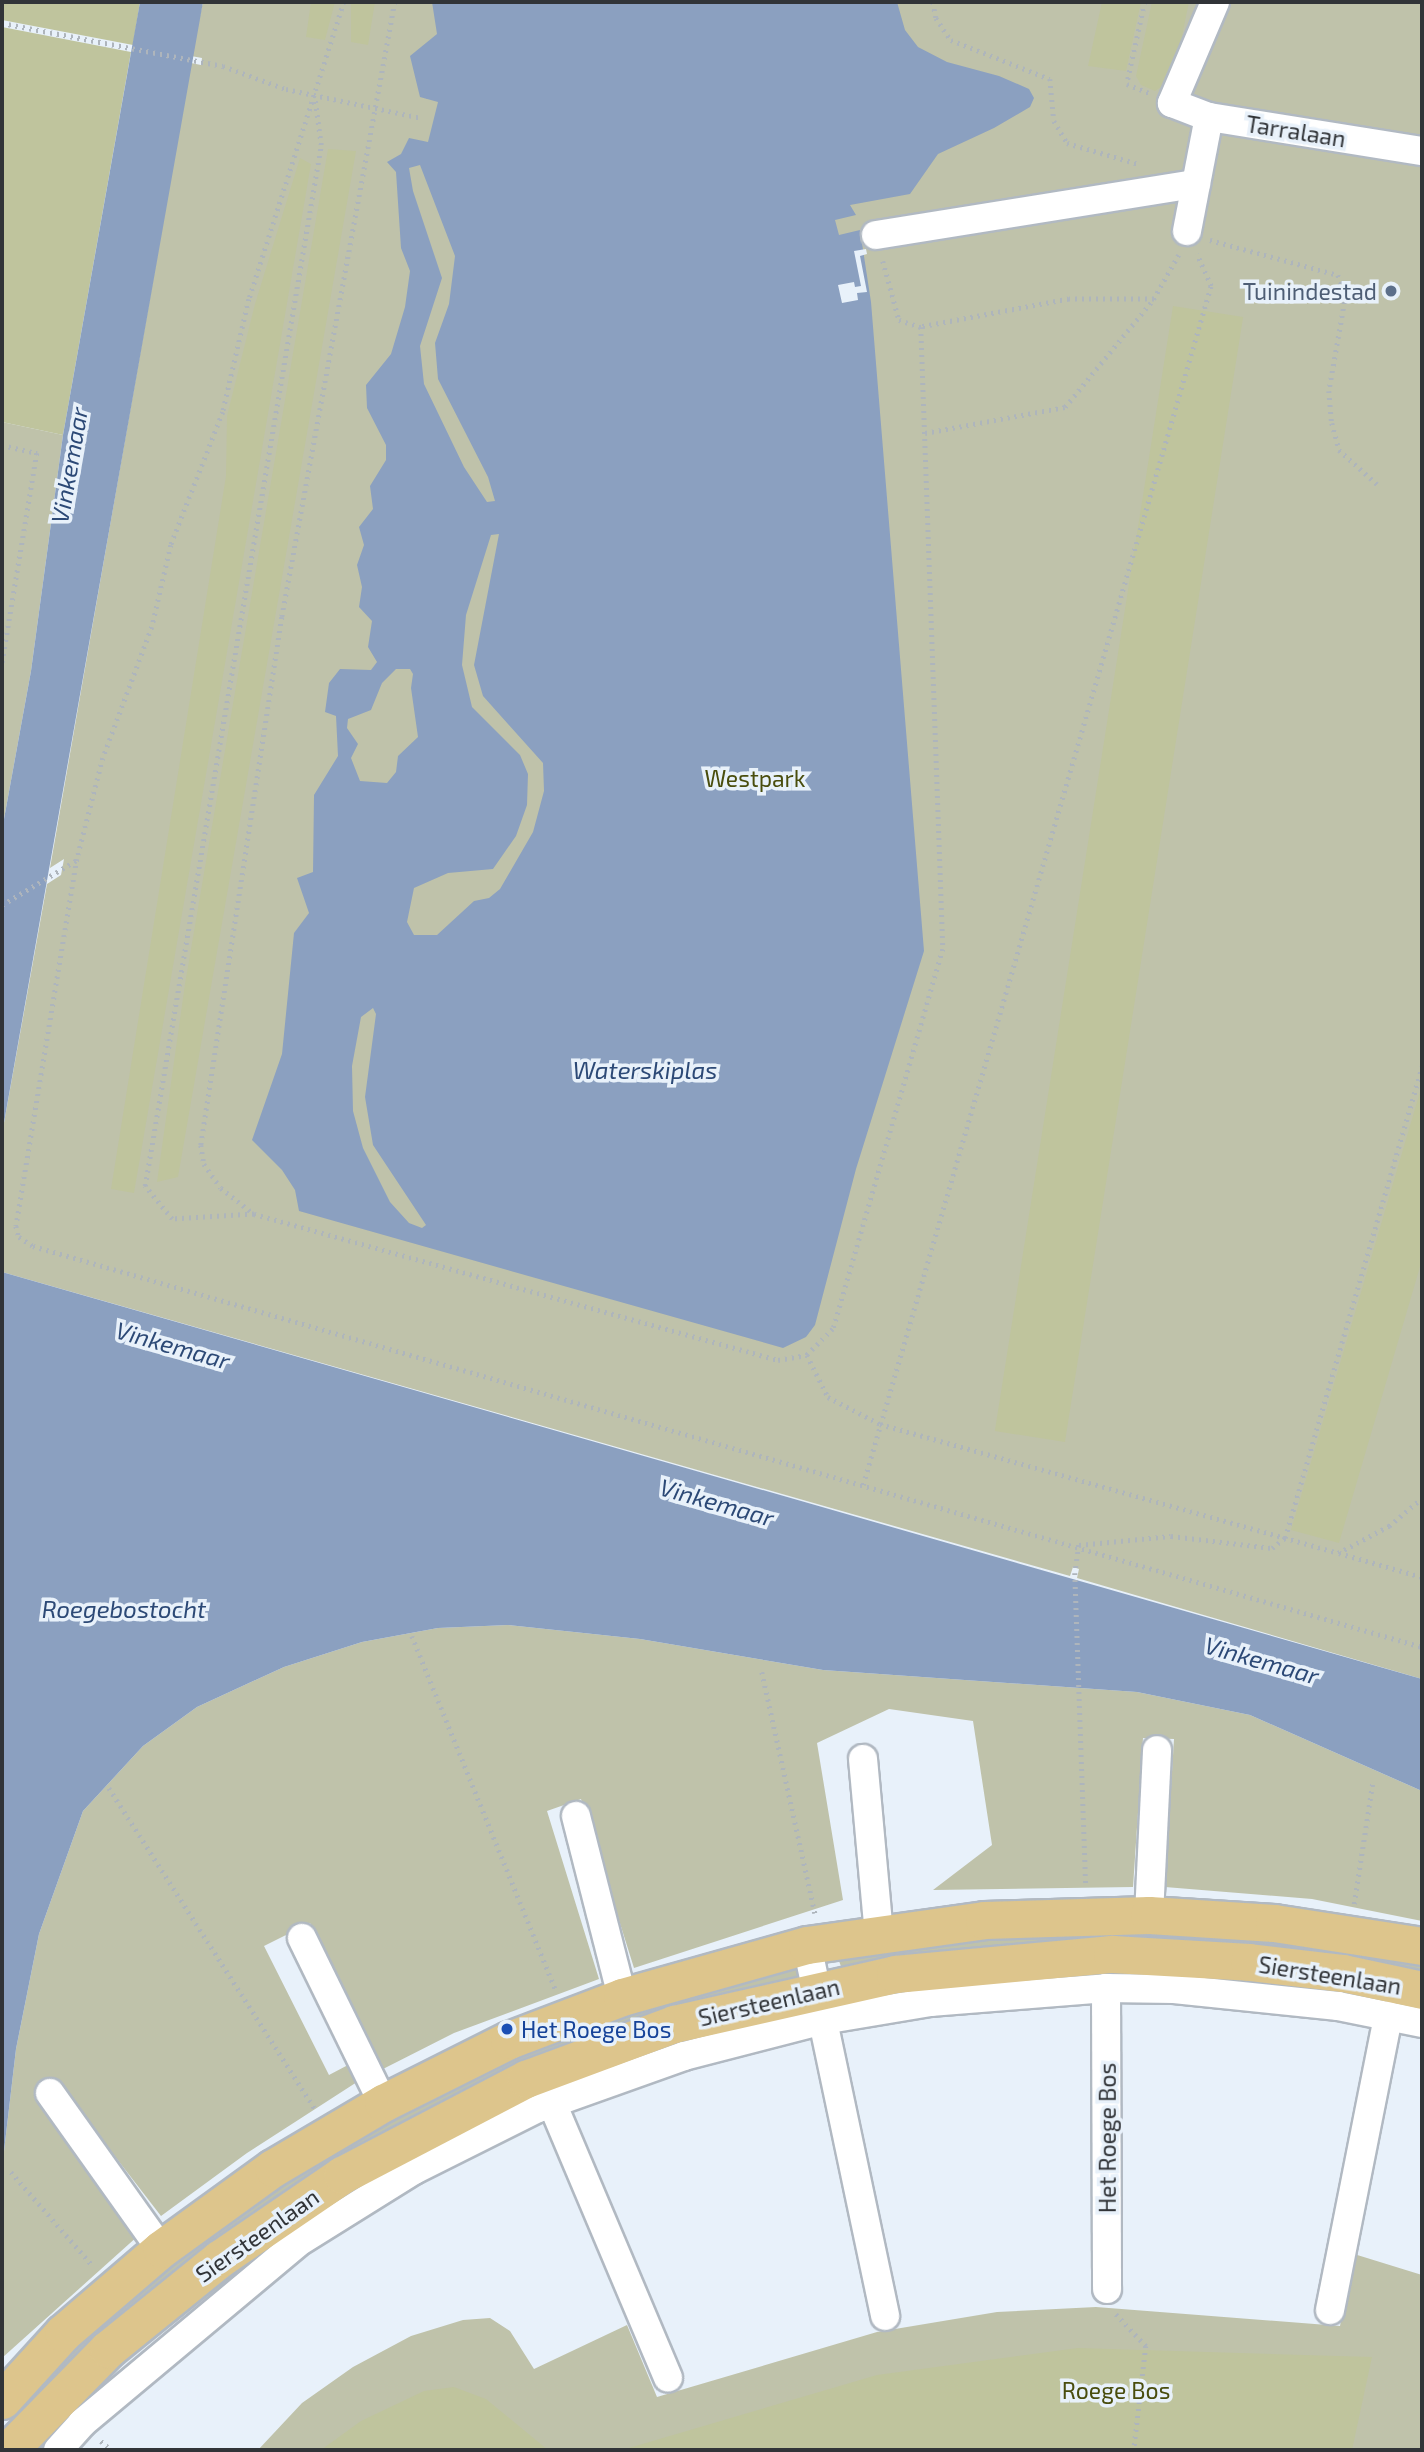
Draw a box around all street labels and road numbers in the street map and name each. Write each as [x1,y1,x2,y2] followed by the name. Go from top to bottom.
[1244,110,1348,152] street label: Tarralaan
[1257,1950,1403,2000] street label: Siersteenlaan
[696,1972,842,2032] street label: Siersteenlaan
[1093,2063,1121,2213] street label: Het Roege Bos
[190,2182,324,2288] street label: Siersteenlaan

